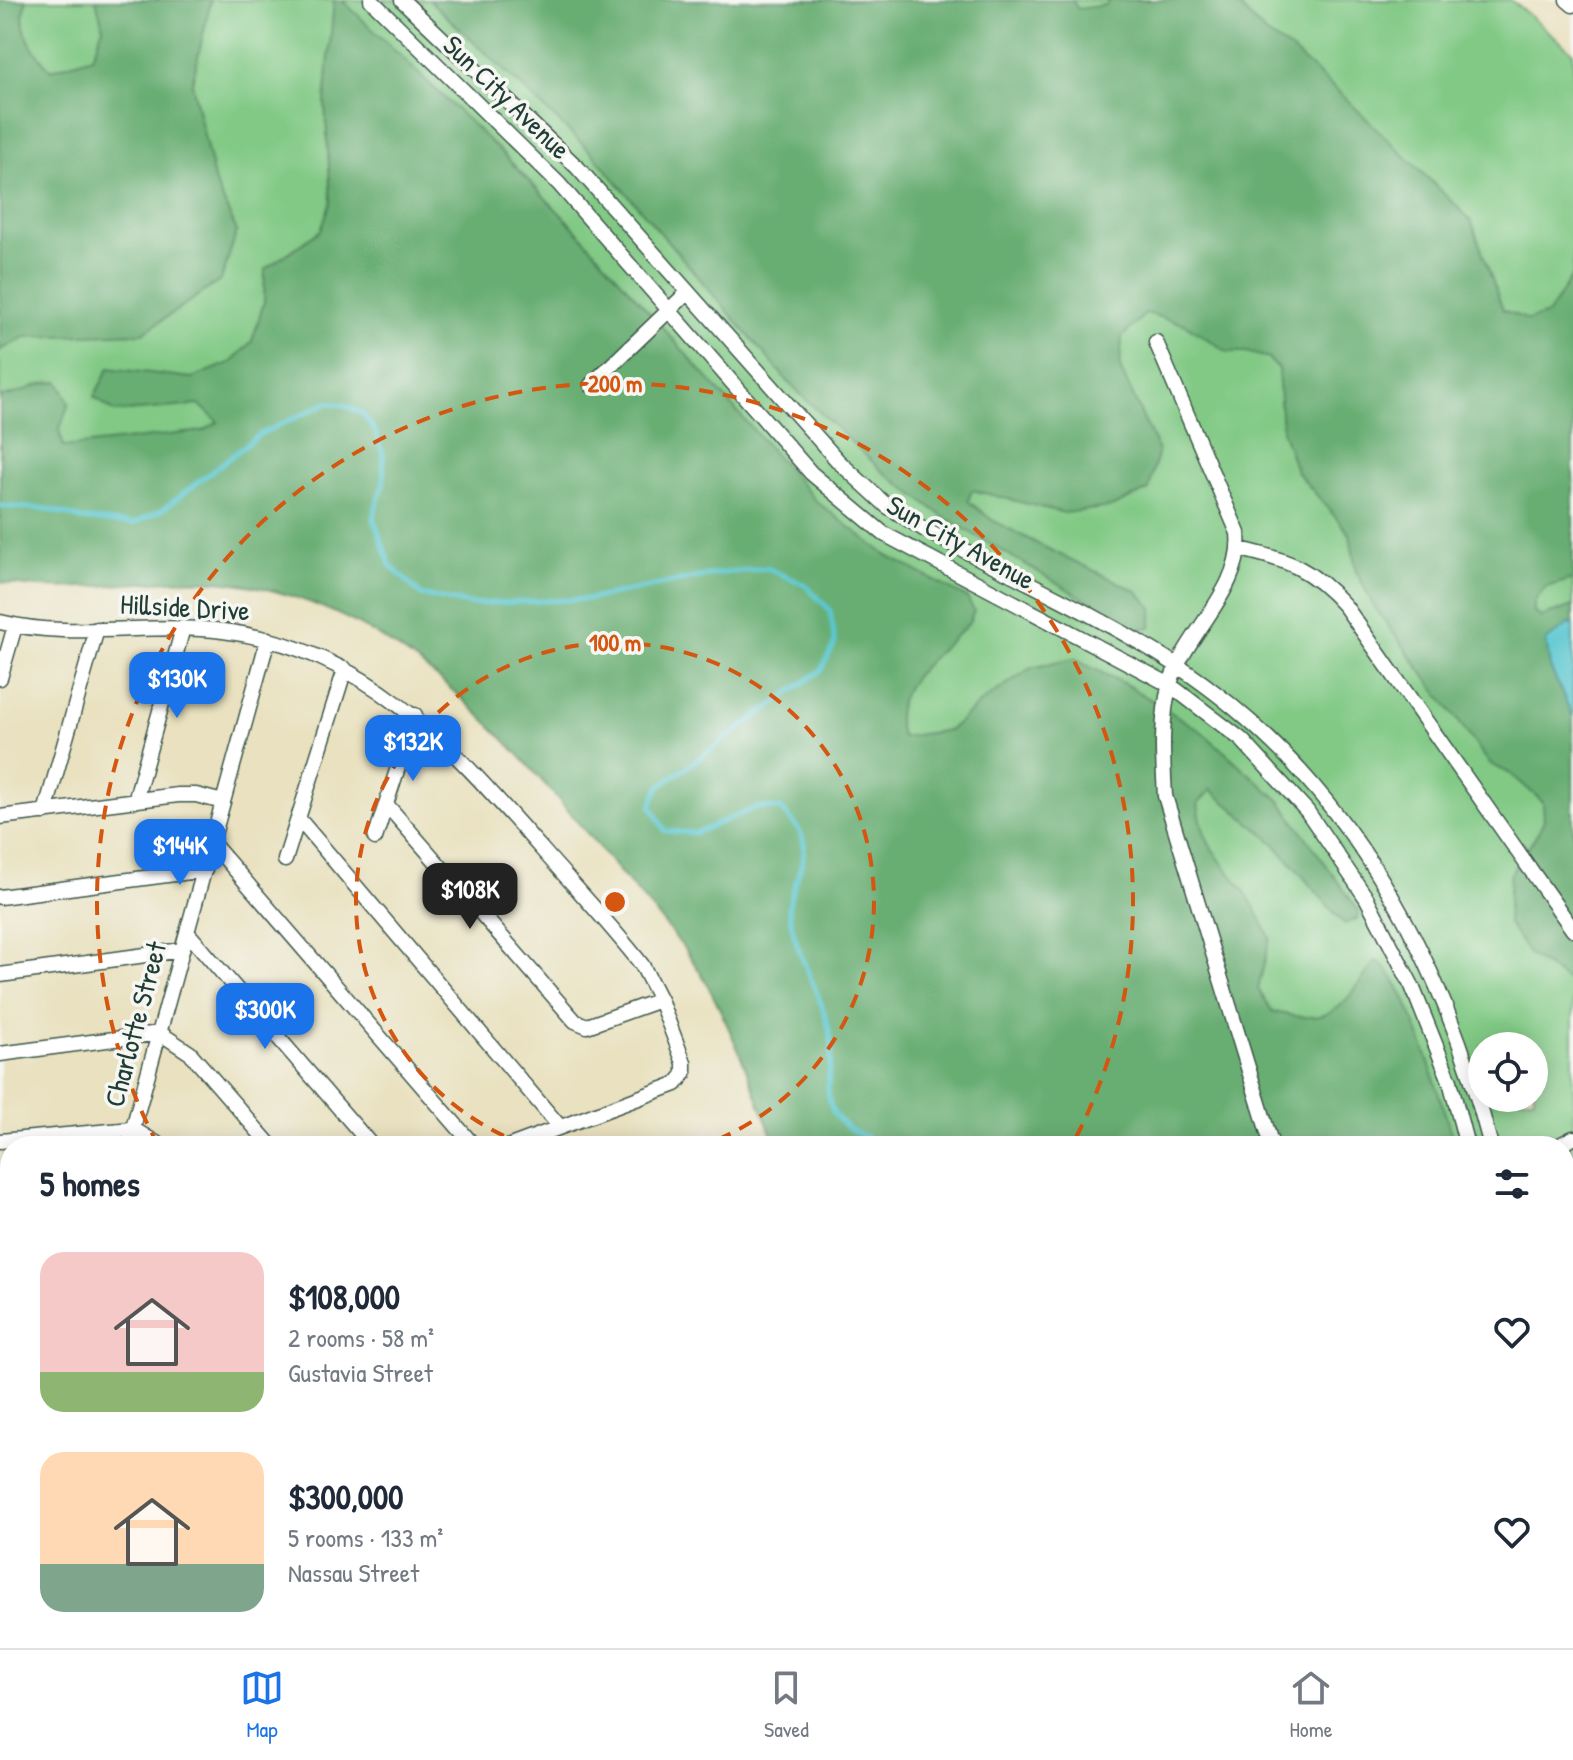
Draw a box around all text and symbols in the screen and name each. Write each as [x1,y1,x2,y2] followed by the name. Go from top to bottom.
[435,26,579,168] street label: Sun City Avenue
[588,367,642,399] text: 200 m
[880,486,1042,598] street label: Sun City Avenue
[119,585,251,629] street label: Hillside Drive
[589,626,641,658] text: 100 m
[121,652,233,720] pin: $130K
[147,660,207,695] text: $130K
[357,715,469,783] pin: $132K
[383,723,443,758] text: $132K
[124,819,236,887] pin: $144K
[152,827,208,862] text: $144K
[414,863,526,931] pin: $108K
[440,871,500,906] text: $108K
[601,888,629,916] centre of rings
[95,937,175,1111] street label: Charlotte Street
[209,983,321,1051] pin: $300K
[234,991,296,1026] text: $300K
[1468,1032,1548,1112] map controls
[1468,1032,1548,1112] button: locate
[40,1161,140,1207] text: 5 homes
[1490,1162,1534,1206] icon: filters
[288,1274,400,1320] text: $108,000
[104,1284,200,1380] icon: home
[1490,1310,1534,1354] icon: heart
[288,1320,434,1355] text: 2 rooms · 58 m²
[288,1355,433,1390] text: Gustavia Street
[288,1474,404,1520] text: $300,000
[104,1484,200,1580] icon: home
[1490,1510,1534,1554] icon: heart
[288,1520,443,1555] text: 5 rooms · 133 m²
[288,1555,419,1590] text: Nassau Street
[240,1666,284,1744] tab: Map
[764,1666,809,1744] tab: Saved
[1289,1666,1333,1744] tab: Home

